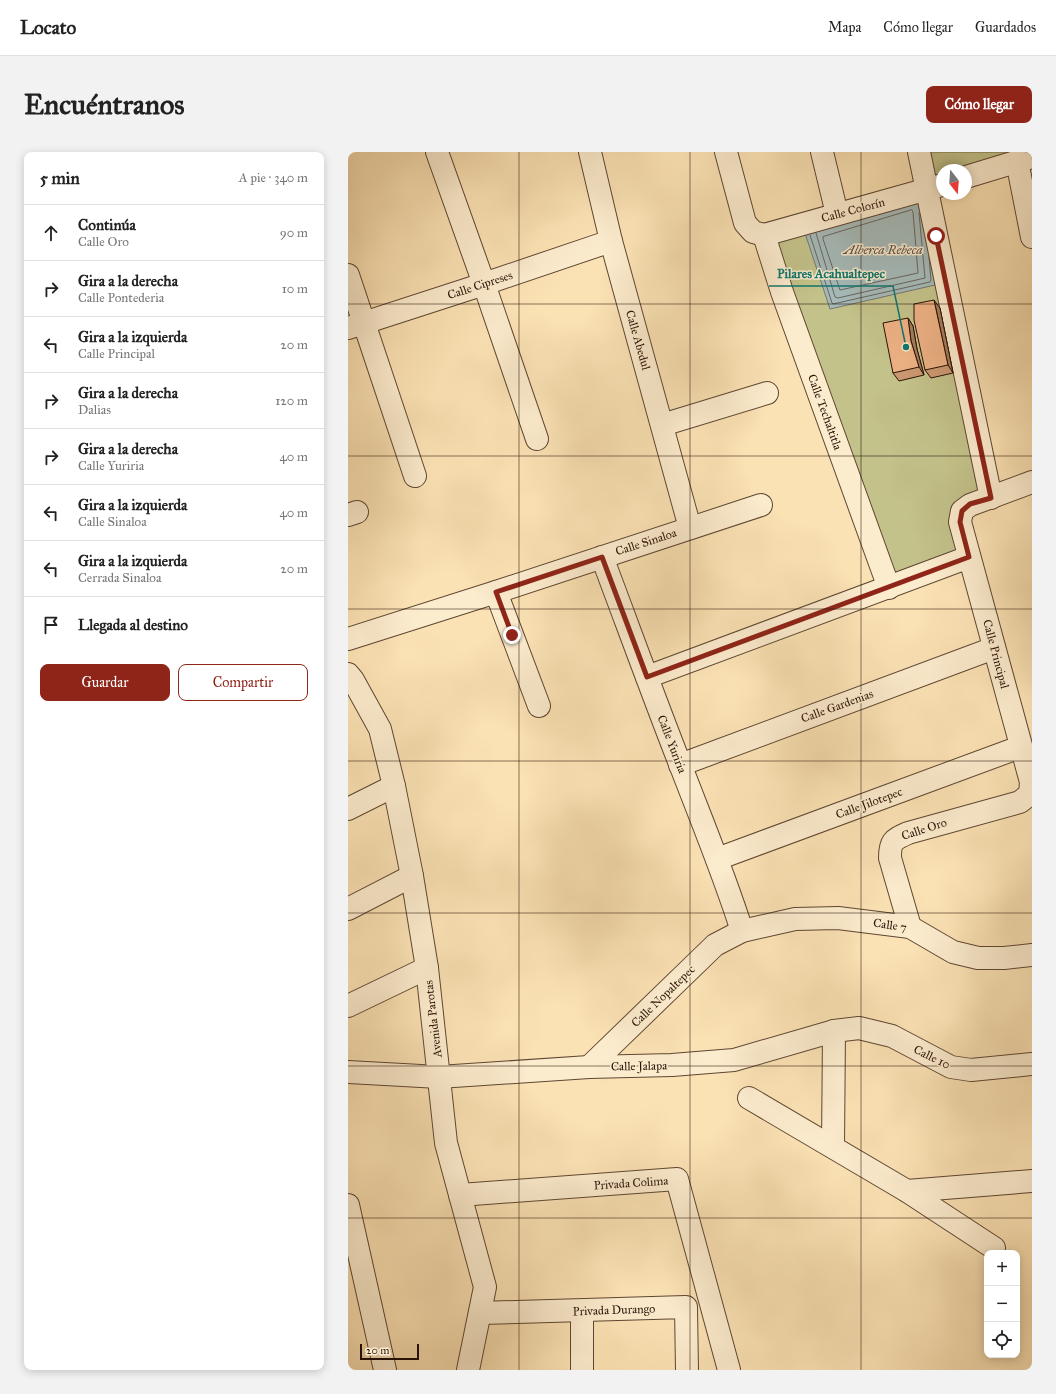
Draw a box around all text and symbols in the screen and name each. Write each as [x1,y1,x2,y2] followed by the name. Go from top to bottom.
[20,16,76,39] text: Locato
[828,19,861,36] text: Mapa
[883,19,953,36] text: Cómo llegar
[975,19,1036,36] text: Guardados
[926,86,1032,123] button: Cómo llegar
[24,87,185,122] text: Encuéntranos
[936,164,972,200] north arrow
[40,168,80,189] text: 5 min
[239,170,308,186] text: A pie · 340 m
[820,195,887,225] street label: Calle Colorín
[78,216,136,234] text: Continúa
[40,222,62,244] icon: ahead
[280,225,308,241] text: 90 m
[927,227,945,245] route start
[78,234,129,250] text: Calle Oro
[841,242,923,258] water label: Alberca Rebeca
[769,261,893,286] callout: Pilares Acahualtepec
[777,266,885,282] text: Pilares Acahualtepec
[446,268,514,302] street label: Calle Cipreses
[78,272,178,290] text: Gira a la derecha
[40,278,62,300] icon: right
[282,281,308,297] text: 10 m
[78,290,164,306] text: Calle Pontederia
[623,308,653,372] street label: Calle Abedul
[78,328,187,346] text: Gira a la izquierda
[40,334,62,356] icon: left
[280,337,308,353] text: 20 m
[78,346,155,362] text: Calle Principal
[805,372,846,453] street label: Calle Techaltitla
[78,384,178,402] text: Gira a la derecha
[40,390,62,412] icon: right
[275,393,308,409] text: 120 m
[78,402,111,418] text: Dalias
[78,440,178,458] text: Gira a la derecha
[40,446,62,468] icon: right
[279,449,308,465] text: 40 m
[78,458,144,474] text: Calle Yuriria
[78,496,187,514] text: Gira a la izquierda
[40,502,62,524] icon: left
[279,505,308,521] text: 40 m
[78,514,147,530] text: Calle Sinaloa
[614,525,679,558] street label: Calle Sinaloa
[78,552,187,570] text: Gira a la izquierda
[40,558,62,580] icon: left
[280,561,308,577] text: 20 m
[78,570,162,586] text: Cerrada Sinaloa
[40,614,62,636] icon: arrive
[78,616,188,634] text: Llegada al destino
[980,618,1012,691] street label: Calle Principal
[503,626,521,644] route end
[40,664,170,701] button: Guardar
[178,664,308,701] button: Compartir
[799,686,875,726] street label: Calle Gardenias
[655,713,690,776] street label: Calle Yuriria
[834,784,905,823] street label: Calle Jilotepec
[899,815,949,843] street label: Calle Oro
[872,916,908,934] street label: Calle 7
[628,962,698,1030] street label: Calle Nopaltepec
[421,980,445,1059] street label: Avenida Parotas
[911,1042,953,1072] street label: Calle 10
[611,1058,668,1074] street label: Calle Jalapa
[593,1173,670,1193] street label: Privada Colima
[984,1250,1020,1358] map controls
[984,1250,1020,1286] button: +
[984,1286,1020,1322] button: −
[572,1302,656,1319] street label: Privada Durango
[984,1322,1020,1358] button: locate
[360,1342,419,1361] scale bar
[366,1344,389,1357] text: 20 m

